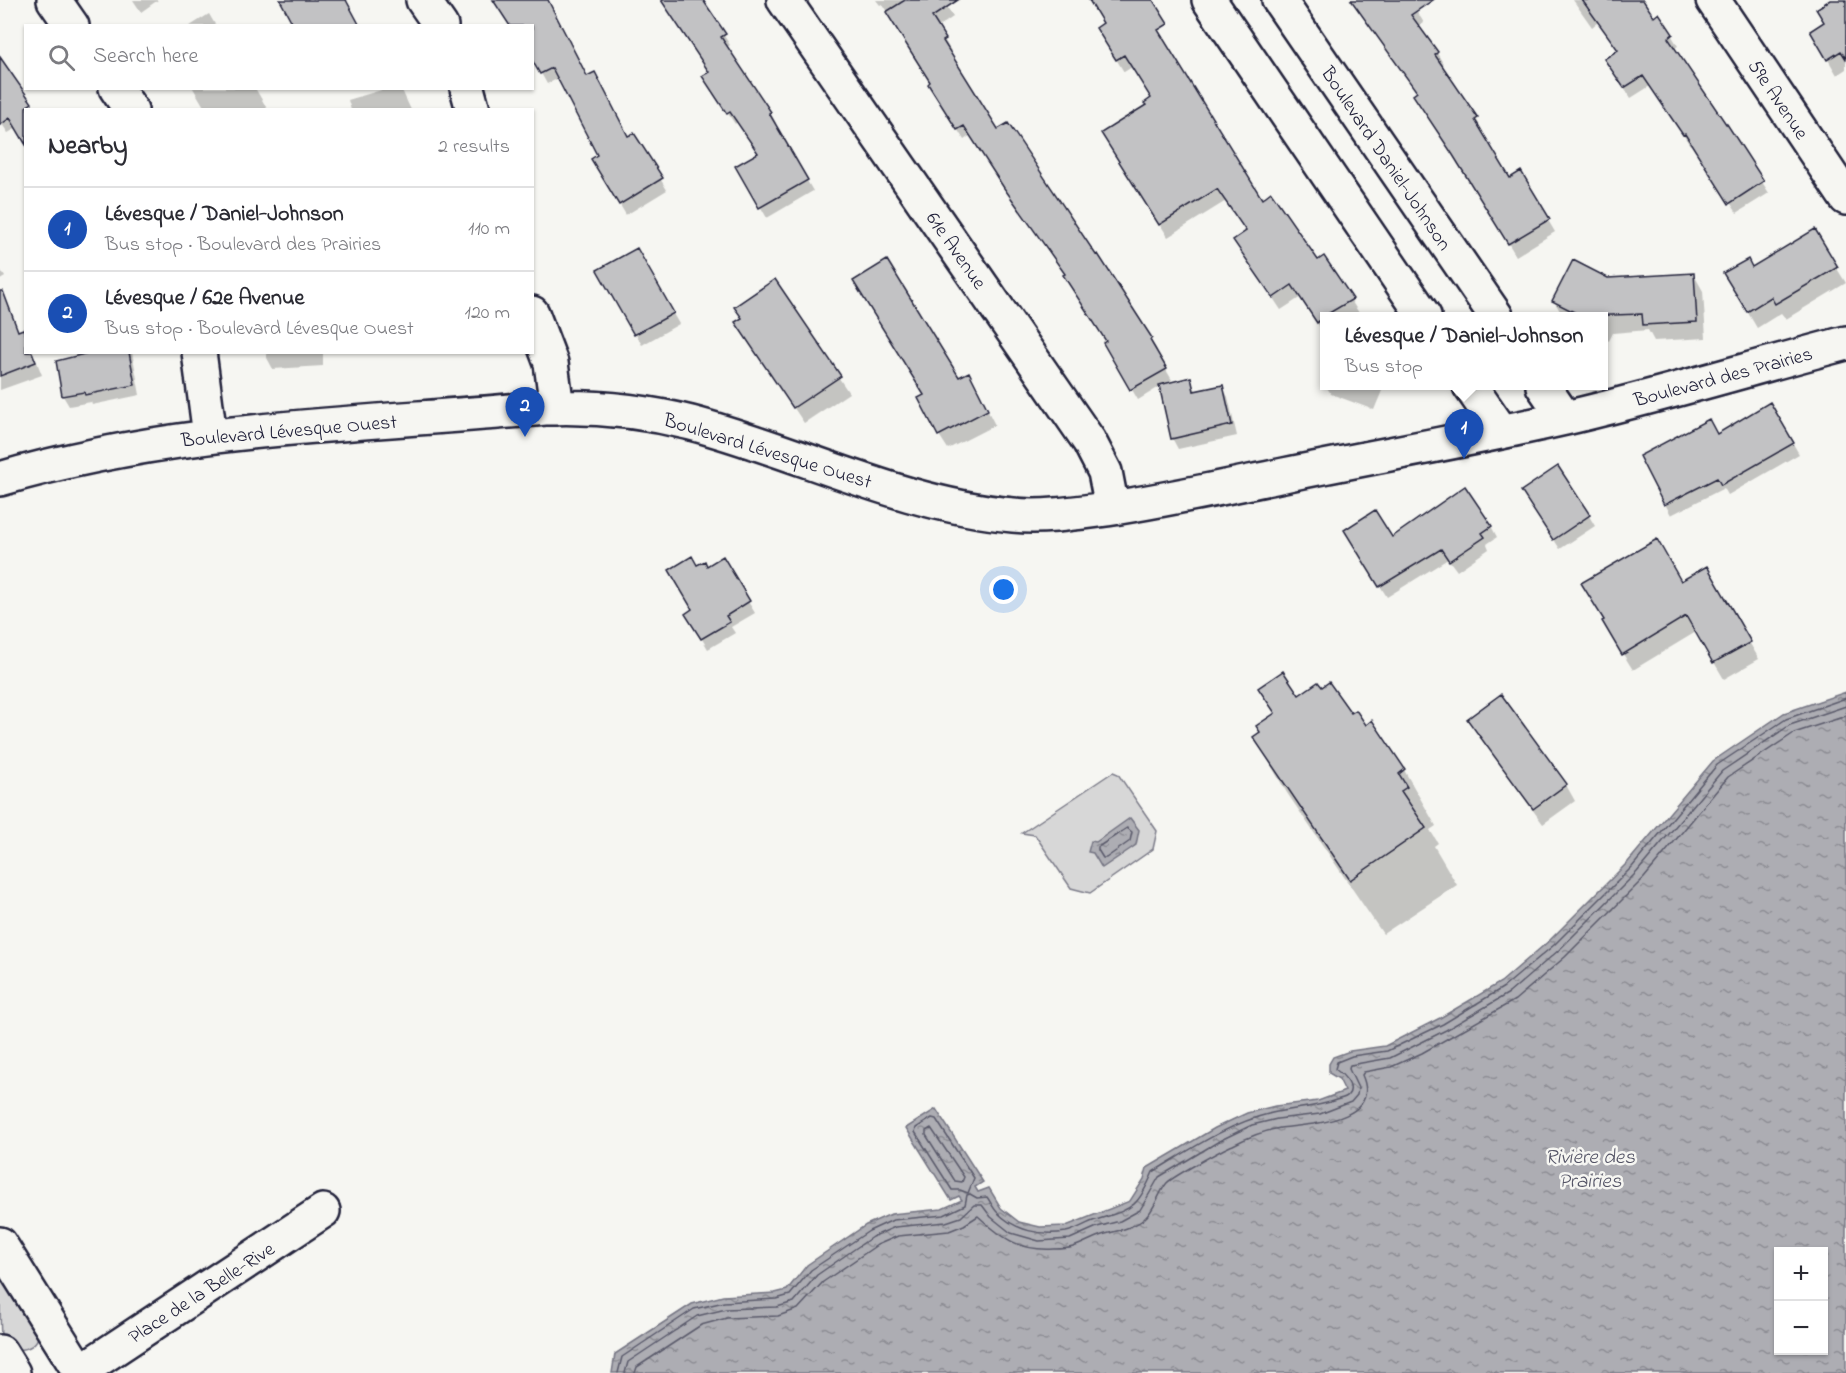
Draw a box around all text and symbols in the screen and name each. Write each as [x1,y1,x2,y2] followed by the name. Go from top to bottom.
[24,24,534,90] search box
[45,41,78,74] icon: search
[93,41,198,73] text: Search here
[1739,54,1814,146] street label: 59e Avenue
[1312,61,1458,257] street label: Boulevard Daniel-Johnson
[48,128,127,166] text: Nearby
[438,133,510,162] text: 2 results
[105,199,343,231] text: Lévesque / Daniel-Johnson
[918,207,992,296] street label: 61e Avenue
[64,215,71,244] text: 1
[468,215,510,244] text: 110 m
[105,231,381,260] text: Bus stop · Boulevard des Prairies
[105,283,304,315] text: Lévesque / 62e Avenue
[63,299,72,328] text: 2
[465,299,510,328] text: 120 m
[1320,312,1608,390] popup
[105,315,414,344] text: Bus stop · Boulevard Lévesque Ouest
[1345,321,1583,353] text: Lévesque / Daniel-Johnson
[1630,341,1816,416] street label: Boulevard des Prairies
[1345,353,1423,382] text: Bus stop
[506,388,544,437] pin: 2
[659,407,875,498] street label: Boulevard Lévesque Ouest
[179,409,399,456] street label: Boulevard Lévesque Ouest
[1444,410,1484,459] pin: 1
[989,575,1018,604] your location
[1545,1143,1635,1197] water label: Rivière des Prairies
[123,1236,281,1352] street label: Place de la Belle-Rive
[1774,1247,1828,1355] map controls
[1774,1247,1828,1301] button: +
[1774,1301,1828,1355] button: −

